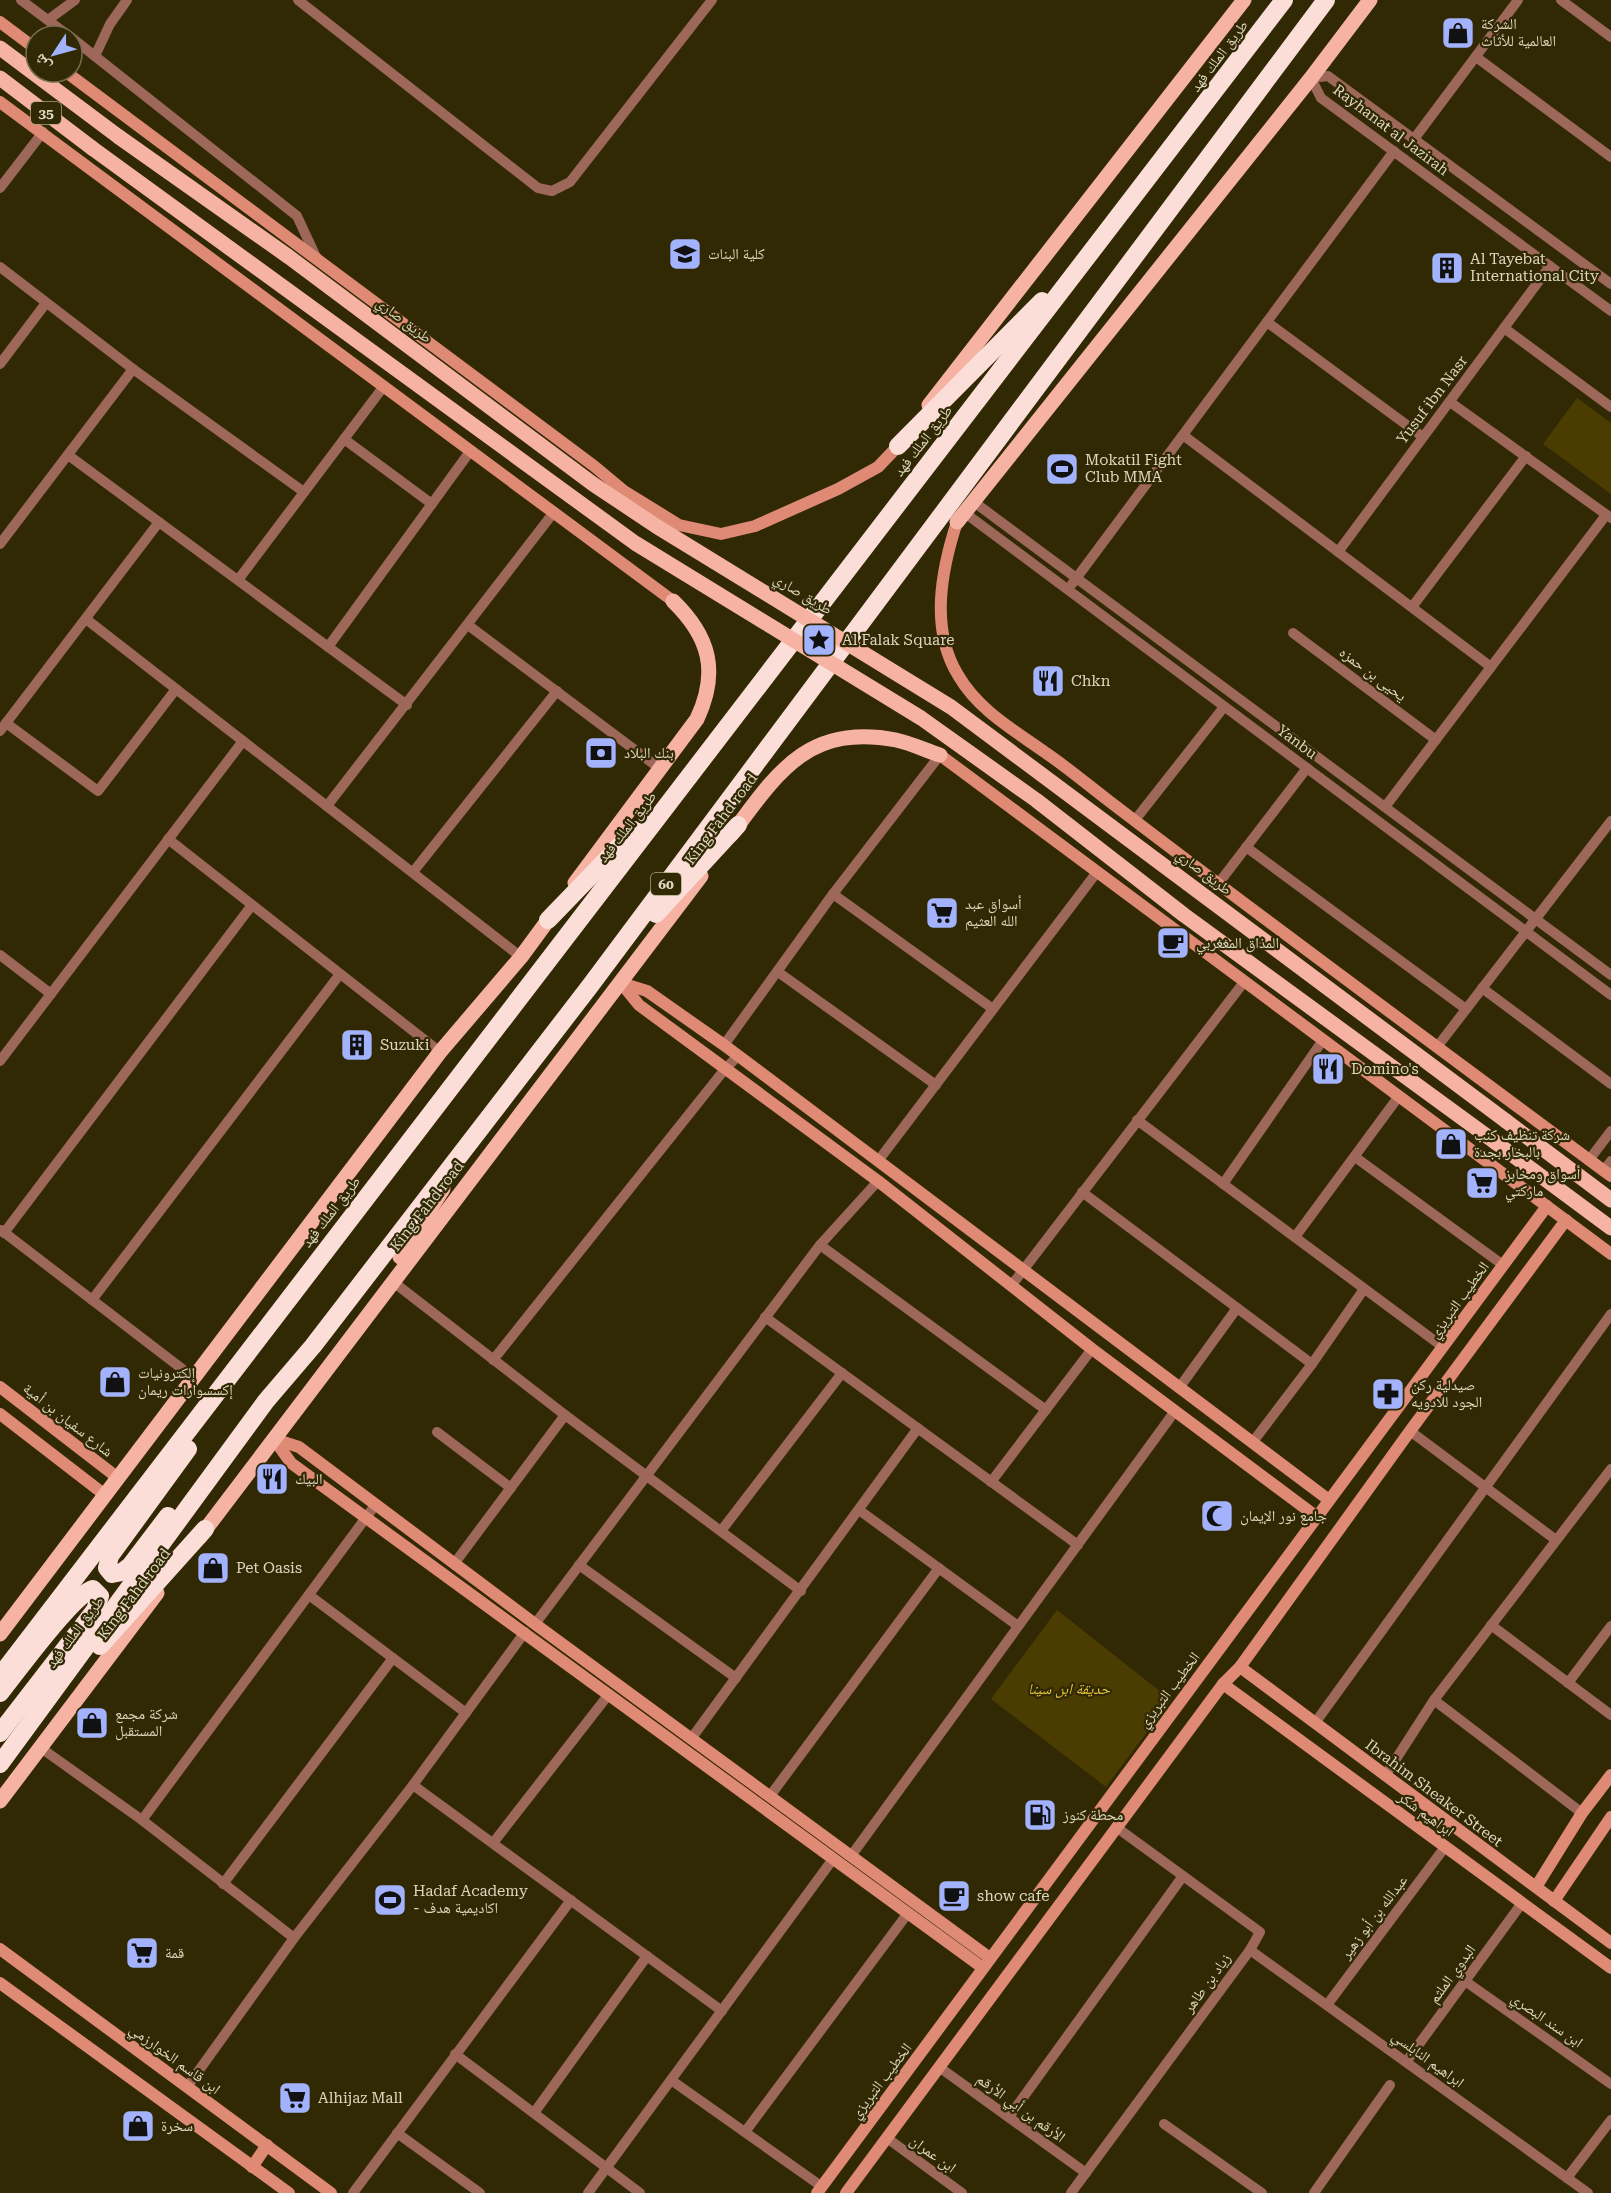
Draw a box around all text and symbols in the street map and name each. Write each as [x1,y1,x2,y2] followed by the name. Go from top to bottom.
[1440,15,1476,51] shop icon: الشركة العالمية للأثاث
[1481,15,1556,50] place label: الشركة العالمية للأثاث
[1186,17,1253,96] street label: طريق الملك فهد
[24,24,84,84] north arrow
[30,50,55,75] text: ش
[1330,81,1453,180] street label: Rayhanat al Jazirah
[31,102,61,124] road number: 35
[667,236,703,272] school or university icon: كلية البنات
[708,245,765,263] place label: كلية البنات
[1429,250,1465,286] building icon: Al Tayebat International City
[1470,250,1599,285] place label: Al Tayebat International City
[371,293,436,349] street label: طريق صاري
[1393,352,1471,448] street label: Yusuf ibn Nasr
[890,402,957,481] street label: طريق الملك فهد
[1044,451,1080,487] sports icon: Mokatil Fight Club MMA
[1085,451,1182,486] place label: Mokatil Fight Club MMA
[769,569,836,621] street label: طريق صاري
[801,622,837,658] place icon: Al Falak Square
[842,631,954,649] place label: Al Falak Square
[1335,643,1410,706] street label: يحيى بن حمزه
[1030,663,1066,699] restaurant icon: Chkn
[1071,672,1111,690] place label: Chkn
[1273,721,1321,763] street label: Yanbu
[583,735,619,771] bank icon: بنك البلاد
[624,744,674,762] place label: بنك البلاد
[681,769,761,868] street label: King Fahd road
[594,788,661,867] street label: طريق الملك فهد
[1171,845,1236,901] street label: طريق صاري
[651,873,681,895] road number: 60
[924,895,960,931] supermarket icon: أسواق عبد الله العثيم
[965,895,1022,931] place label: أسواق عبد الله العثيم
[1155,925,1191,961] cafe icon: المذاق المغغربي
[1196,934,1279,955] place label: المذاق المغغربي
[339,1027,375,1063] building icon: Suzuki
[380,1036,430,1054] place label: Suzuki
[1310,1051,1346,1087] restaurant icon: Domino's
[1351,1060,1419,1078] place label: Domino's
[1433,1126,1469,1162] shop icon: شركة تنظيف كنب بالبخار بجدة
[1474,1126,1570,1161] place label: شركة تنظيف كنب بالبخار بجدة
[386,1157,468,1255] street label: King Fahd road
[1464,1165,1500,1201] supermarket icon: أسواق ومخابز ماركتي
[1504,1165,1580,1203] place label: أسواق ومخابز ماركتي
[298,1173,365,1252] street label: طريق الملك فهد
[1425,1258,1495,1344] street label: الخطيب التبريزي
[97,1364,133,1400] shop icon: إلكترونيات إكسسوارات ريمان
[138,1364,233,1400] place label: إلكترونيات إكسسوارات ريمان
[1370,1376,1406,1412] pharmacy icon: صيدلية ركن الجود للادويه
[1411,1376,1482,1411] place label: صيدلية ركن الجود للادويه
[19,1379,117,1462] street label: شارع سفيان بن أمية
[254,1461,290,1497] restaurant icon: البيك
[295,1470,323,1488] place label: البيك
[1199,1498,1235,1534] mosque icon: جامع نور الإيمان
[1240,1507,1328,1526] place label: جامع نور الإيمان
[94,1544,174,1643] street label: King Fahd road
[195,1550,231,1586] shop icon: Pet Oasis
[236,1559,302,1577] place label: Pet Oasis
[42,1593,109,1672] street label: طريق الملك فهد
[1135,1648,1206,1733] street label: الخطيب التبريزي
[1028,1680,1110,1698] park label: حديقة ابن سينا
[74,1705,110,1741] shop icon: شركة مجمع المستقبل
[115,1705,178,1741] place label: شركة مجمع المستقبل
[1362,1736,1506,1851] street label: Ibrahim Sheaker Street
[1393,1787,1458,1841] street label: ابراهيم شكر
[1022,1797,1058,1833] fuel station icon: محطة كنوز
[1062,1806,1123,1824] place label: محطة كنوز
[1336,1871,1412,1964] street label: عبدالله بن أبو زهير
[936,1878,972,1914] cafe icon: show cafe
[372,1882,408,1918] sports icon: Hadaf Academy - اكاديمية هدف
[413,1882,528,1917] place label: Hadaf Academy - اكاديمية هدف
[977,1887,1049,1905] place label: show cafe
[124,1935,160,1971] supermarket icon: قمة
[1425,1941,1482,2009] street label: البدوي الملثم
[165,1944,184,1962] place label: قمة
[1179,1950,1235,2018] street label: زياد بن طاهر
[1506,1989,1586,2054] street label: ابن سند البصري
[124,2020,224,2100] street label: ابن قاسم الخوارزمي
[1387,2027,1468,2094] street label: ابراهيم النابلسي
[847,2039,918,2124] street label: الخطيب التبريزي
[972,2070,1069,2148] street label: الأرقم بن أبي الأرقم
[277,2080,313,2116] supermarket icon: Alhijaz Mall
[318,2089,403,2107] place label: Alhijaz Mall
[120,2108,156,2144] shop icon: سخرة
[161,2117,193,2135] place label: سخرة
[906,2131,960,2178] street label: ابن عمران

